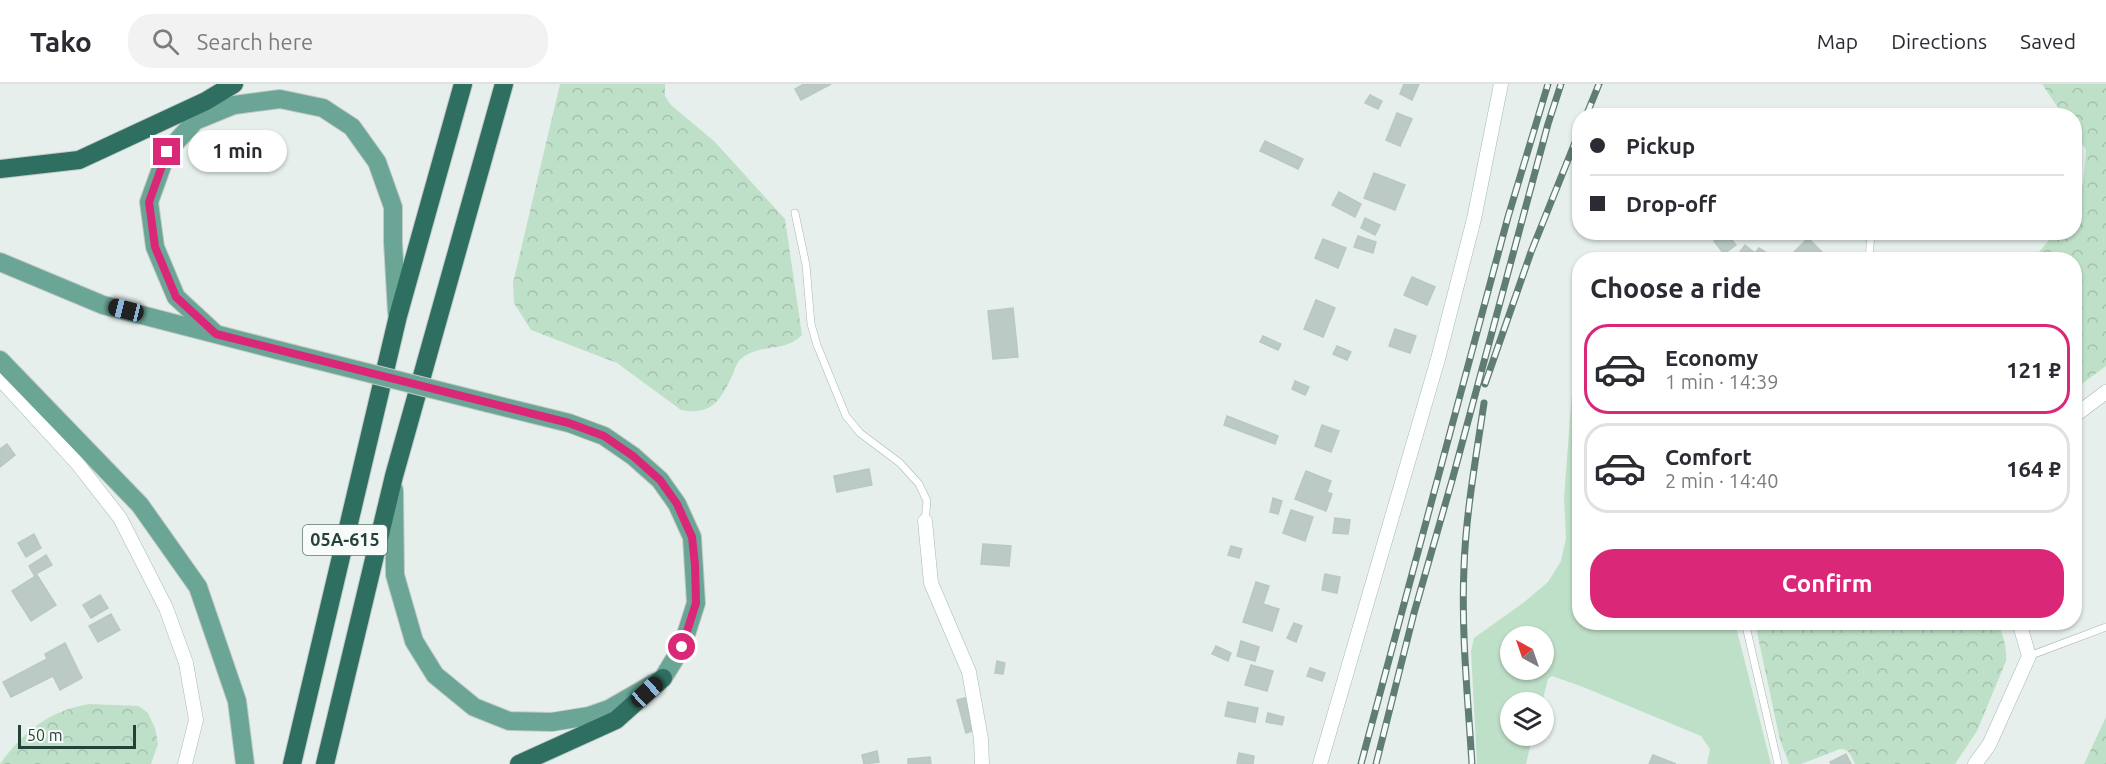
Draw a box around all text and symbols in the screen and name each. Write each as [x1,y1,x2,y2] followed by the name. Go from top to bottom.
[128,14,548,68] search box
[149,25,182,58] icon: search
[30,26,92,57] text: Tako
[197,29,313,54] text: Search here
[1817,29,1858,53] text: Map
[1891,29,1987,53] text: Directions
[2020,29,2076,53] text: Saved
[188,131,287,173] callout: 1 min
[1626,133,1695,158] text: Pickup
[153,138,180,165] route end
[212,139,263,162] text: 1 min
[1626,191,1716,216] text: Drop-off
[1590,273,1762,303] text: Choose a ride
[106,297,146,323] car
[1593,342,1647,396] icon: car
[1665,345,1758,370] text: Economy
[2006,357,2061,382] text: 121 ₽
[1665,370,1779,393] text: 1 min · 14:39
[1593,441,1647,495] icon: car
[1665,444,1752,469] text: Comfort
[2006,456,2061,481] text: 164 ₽
[1665,469,1779,492] text: 2 min · 14:40
[303,525,387,555] road number: 05А-615
[1590,549,2064,618] button: Confirm
[1500,626,1554,680] north arrow
[1500,626,1554,746] map controls
[668,633,695,660] route start
[628,673,666,711] car
[1500,692,1554,746] button: layers
[18,722,136,750] scale bar
[27,726,63,744] text: 50 m

